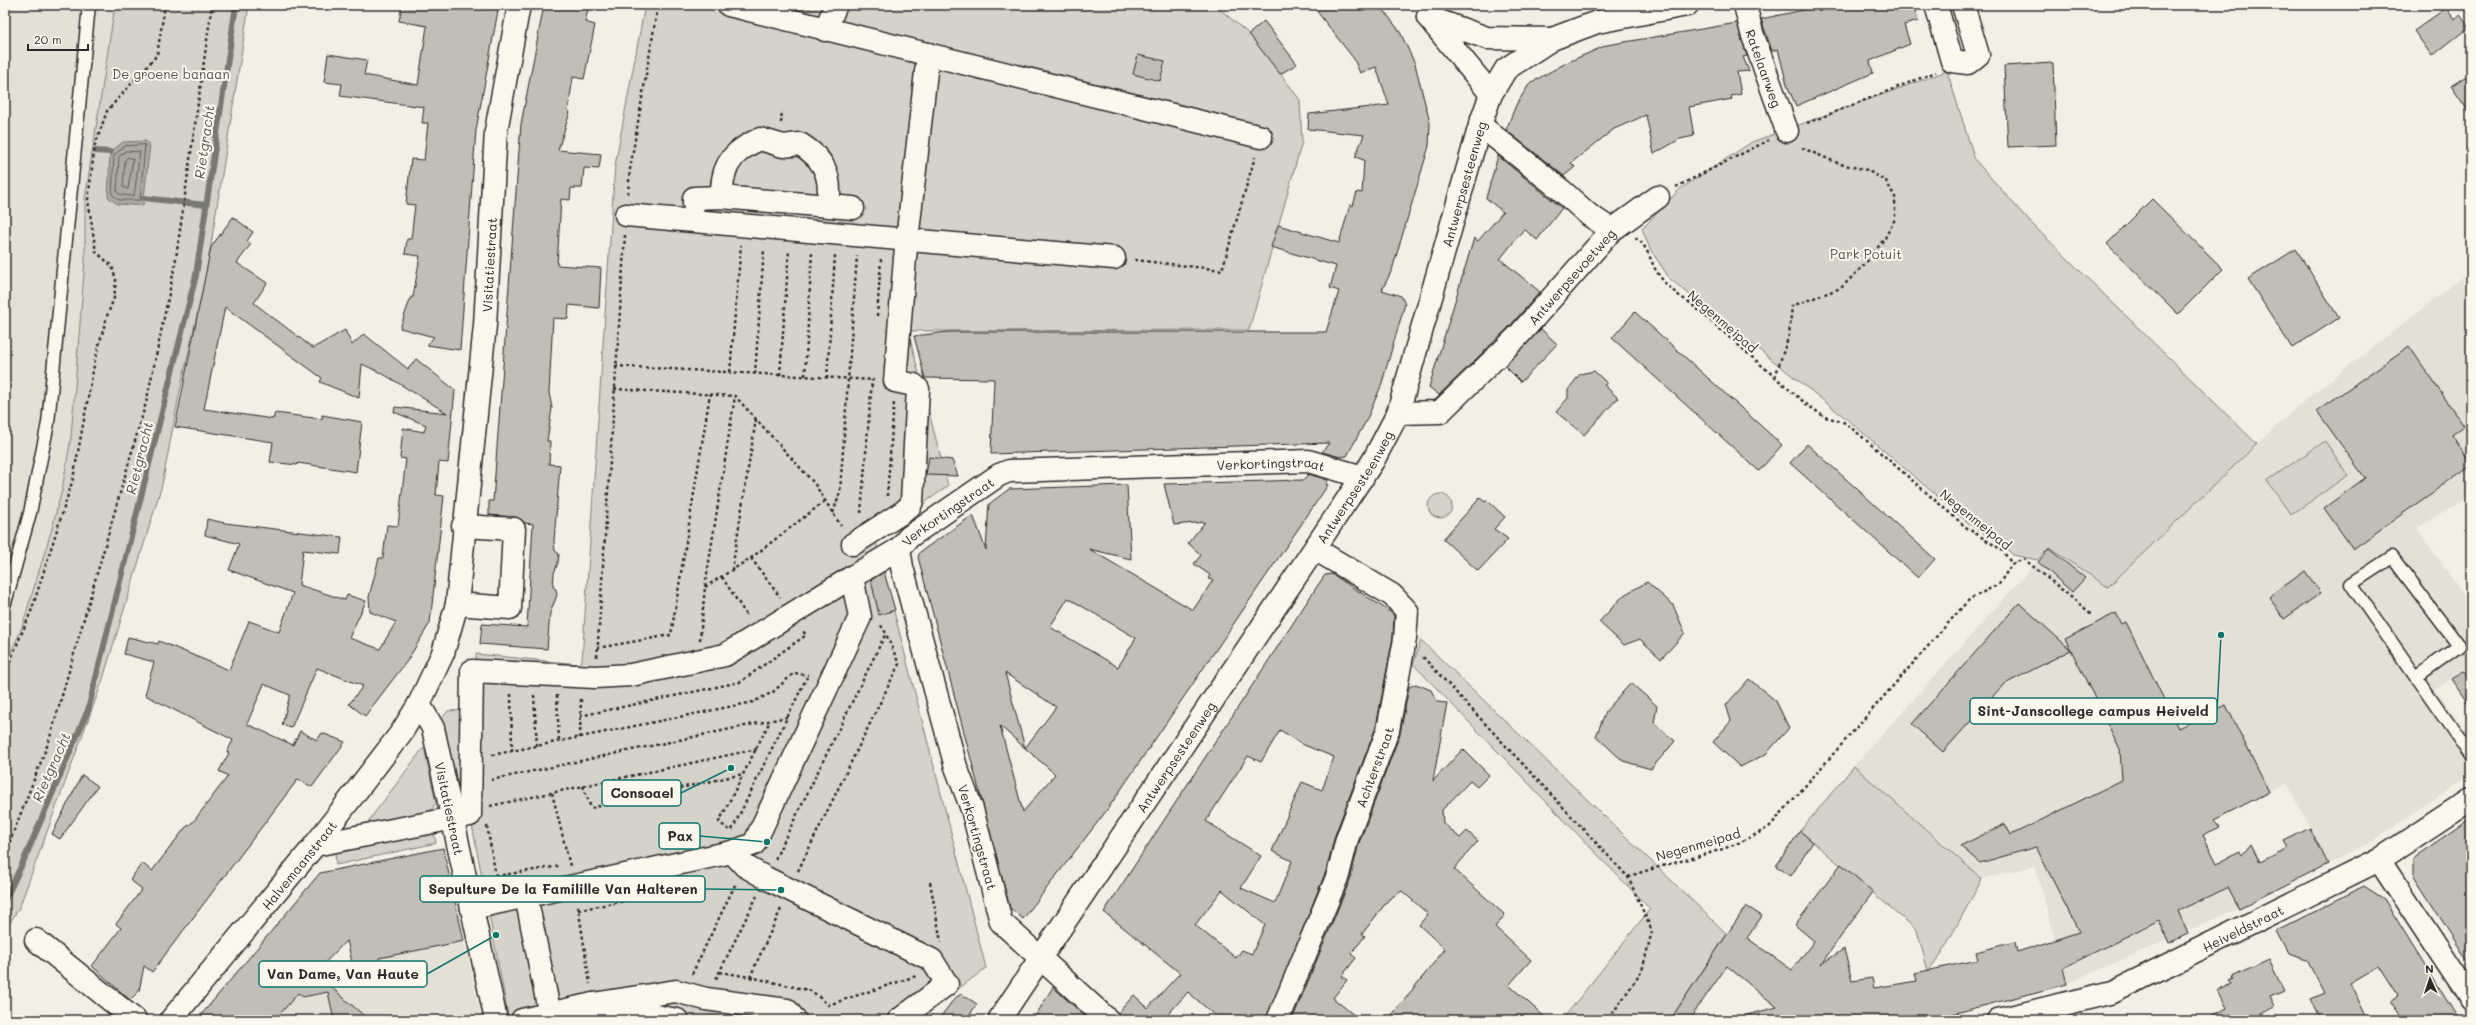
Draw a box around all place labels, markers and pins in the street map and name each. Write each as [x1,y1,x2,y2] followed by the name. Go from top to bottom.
[1970,698,2217,724] callout: Sint-Janscollege campus Heiveld
[602,780,681,806] callout: Consoael
[659,823,700,849] callout: Pax
[420,876,705,902] callout: Sepulture De la Familille Van Halteren
[259,961,427,987] callout: Van Dame, Van Haute

